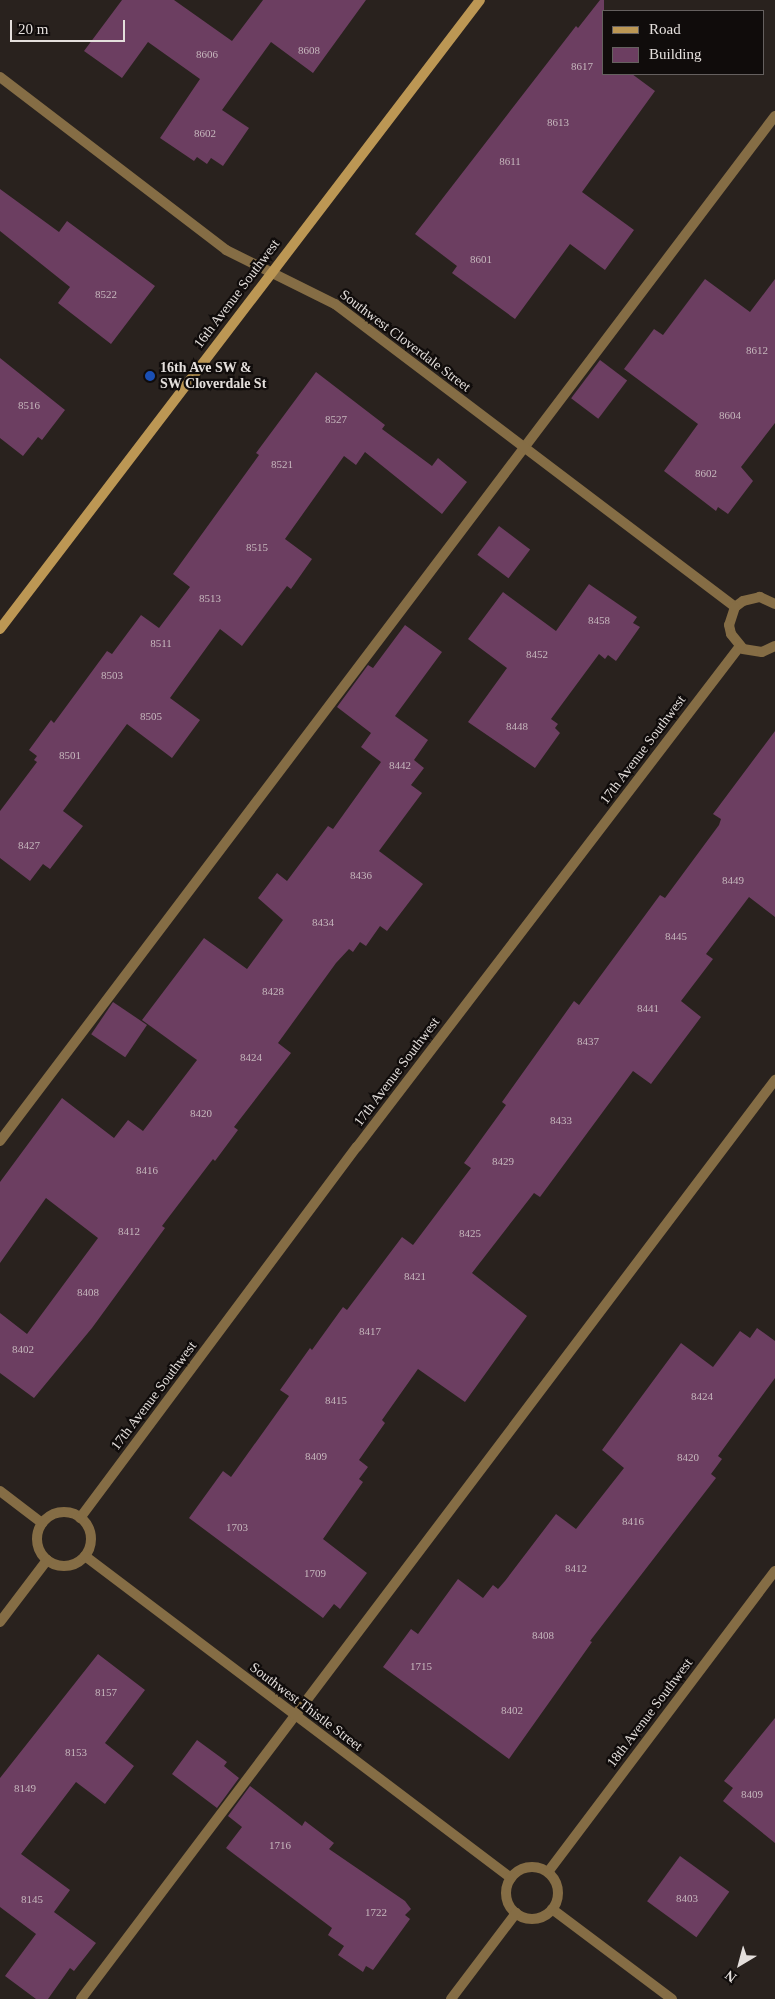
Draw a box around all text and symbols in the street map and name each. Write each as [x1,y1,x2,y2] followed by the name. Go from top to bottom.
[12,10,128,42] scale bar
[602,10,765,75] legend
[18,21,48,37] text: 20 m
[649,21,681,37] text: Road
[298,43,320,57] house number: 8608
[649,46,702,62] text: Building
[196,47,218,61] house number: 8606
[571,59,593,73] house number: 8617
[547,115,569,129] house number: 8613
[194,126,216,140] house number: 8602
[499,154,521,168] house number: 8611
[190,236,284,352] street label: 16th Avenue Southwest
[470,252,492,266] house number: 8601
[336,286,474,396] street label: Southwest Cloverdale Street
[95,287,117,301] house number: 8522
[746,343,768,357] house number: 8612
[160,360,267,392] place label: 16th Ave SW & SW Cloverdale St
[144,370,156,382] marker: 16th Ave SW & SW Cloverdale St
[18,398,40,412] house number: 8516
[719,408,741,422] house number: 8604
[325,412,347,426] house number: 8527
[271,457,293,471] house number: 8521
[695,466,717,480] house number: 8602
[246,540,268,554] house number: 8515
[199,591,221,605] house number: 8513
[588,613,610,627] house number: 8458
[150,636,172,650] house number: 8511
[526,647,548,661] house number: 8452
[101,668,123,682] house number: 8503
[596,692,690,808] street label: 17th Avenue Southwest
[140,709,162,723] house number: 8505
[506,719,528,733] house number: 8448
[59,748,81,762] house number: 8501
[389,758,411,772] house number: 8442
[18,838,40,852] house number: 8427
[350,868,372,882] house number: 8436
[722,873,744,887] house number: 8449
[312,915,334,929] house number: 8434
[665,929,687,943] house number: 8445
[262,984,284,998] house number: 8428
[637,1001,659,1015] house number: 8441
[350,1014,444,1130] street label: 17th Avenue Southwest
[577,1034,599,1048] house number: 8437
[240,1050,262,1064] house number: 8424
[190,1106,212,1120] house number: 8420
[550,1113,572,1127] house number: 8433
[492,1154,514,1168] house number: 8429
[136,1163,158,1177] house number: 8416
[118,1224,140,1238] house number: 8412
[459,1226,481,1240] house number: 8425
[404,1269,426,1283] house number: 8421
[77,1285,99,1299] house number: 8408
[359,1324,381,1338] house number: 8417
[107,1338,201,1454] street label: 17th Avenue Southwest
[12,1342,34,1356] house number: 8402
[691,1389,713,1403] house number: 8424
[325,1393,347,1407] house number: 8415
[305,1449,327,1463] house number: 8409
[677,1450,699,1464] house number: 8420
[622,1514,644,1528] house number: 8416
[226,1520,248,1534] house number: 1703
[565,1561,587,1575] house number: 8412
[304,1566,326,1580] house number: 1709
[532,1628,554,1642] house number: 8408
[603,1655,697,1771] street label: 18th Avenue Southwest
[246,1659,366,1755] street label: Southwest Thistle Street
[410,1659,432,1673] house number: 1715
[95,1685,117,1699] house number: 8157
[501,1703,523,1717] house number: 8402
[65,1745,87,1759] house number: 8153
[14,1781,36,1795] house number: 8149
[741,1787,763,1801] house number: 8409
[269,1838,291,1852] house number: 1716
[676,1891,698,1905] house number: 8403
[21,1892,43,1906] house number: 8145
[365,1905,387,1919] house number: 1722
[715,1939,765,1989] north arrow
[722,1967,739,1985] text: N

